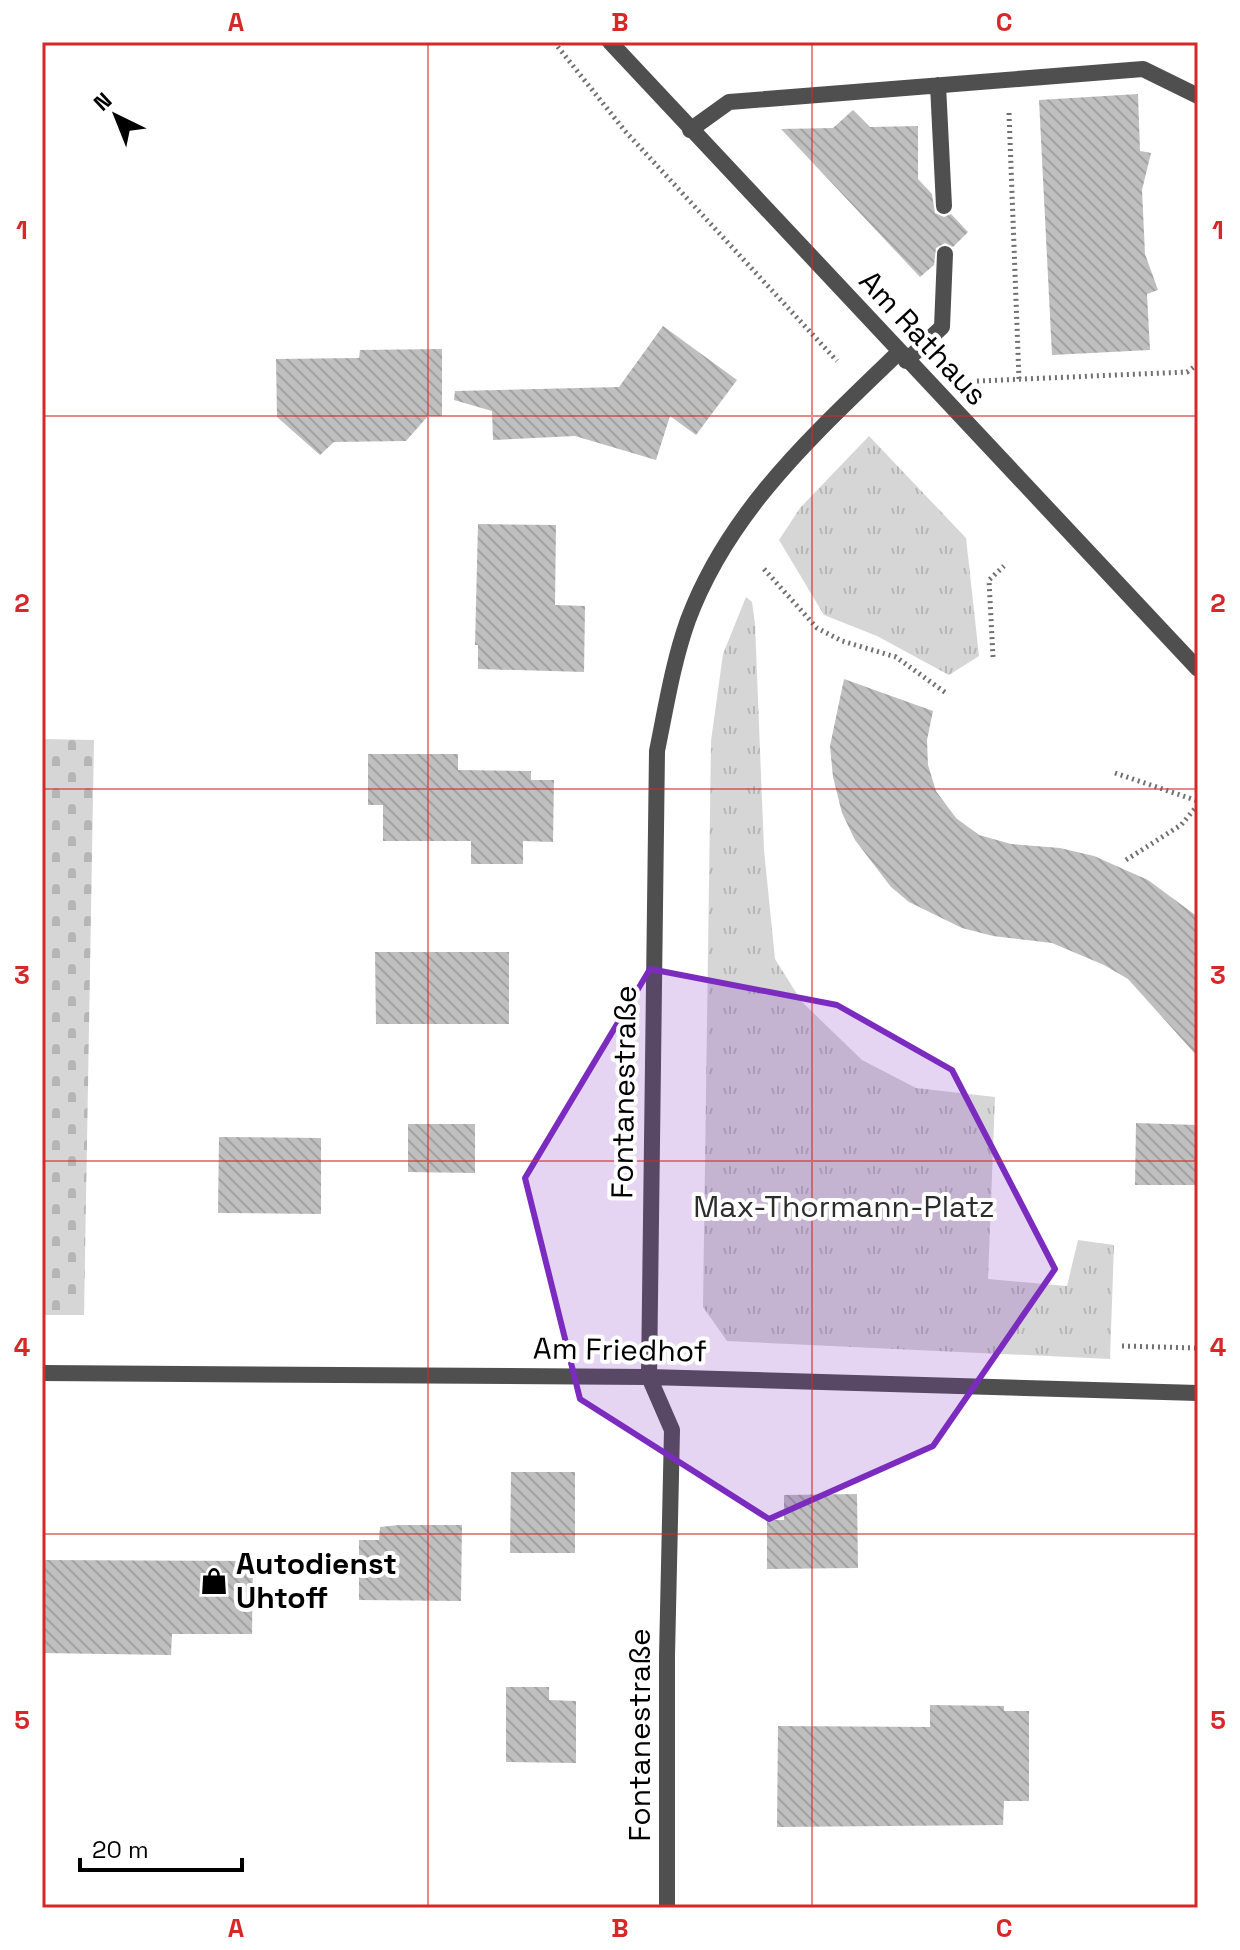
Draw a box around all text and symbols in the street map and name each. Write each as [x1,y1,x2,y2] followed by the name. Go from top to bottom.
[228,5,245,39] text: A
[611,5,629,39] text: B
[996,5,1012,39] text: C
[76,76,156,156] north arrow
[87,86,117,117] text: N
[16,213,28,247] text: 1
[1212,213,1224,247] text: 1
[851,262,996,413] street label: Am Rathaus
[14,586,30,620] text: 2
[1210,586,1226,620] text: 2
[14,958,30,992] text: 3
[1210,958,1226,992] text: 3
[602,985,645,1199] street label: Fontanestraße
[693,1187,995,1226] park label: Max-Thormann-Platz
[533,1328,707,1371] street label: Am Friedhof
[14,1330,30,1364] text: 4
[1210,1330,1226,1364] text: 4
[236,1544,397,1617] place label: Autodienst Uhtoff
[199,1566,229,1596] shop icon: Autodienst Uhtoff
[620,1628,659,1842] street label: Fontanestraße
[14,1703,30,1737] text: 5
[1210,1703,1226,1737] text: 5
[80,1822,242,1872] scale bar
[92,1834,149,1865] text: 20 m
[228,1911,245,1945] text: A
[611,1911,629,1945] text: B
[996,1911,1012,1945] text: C

